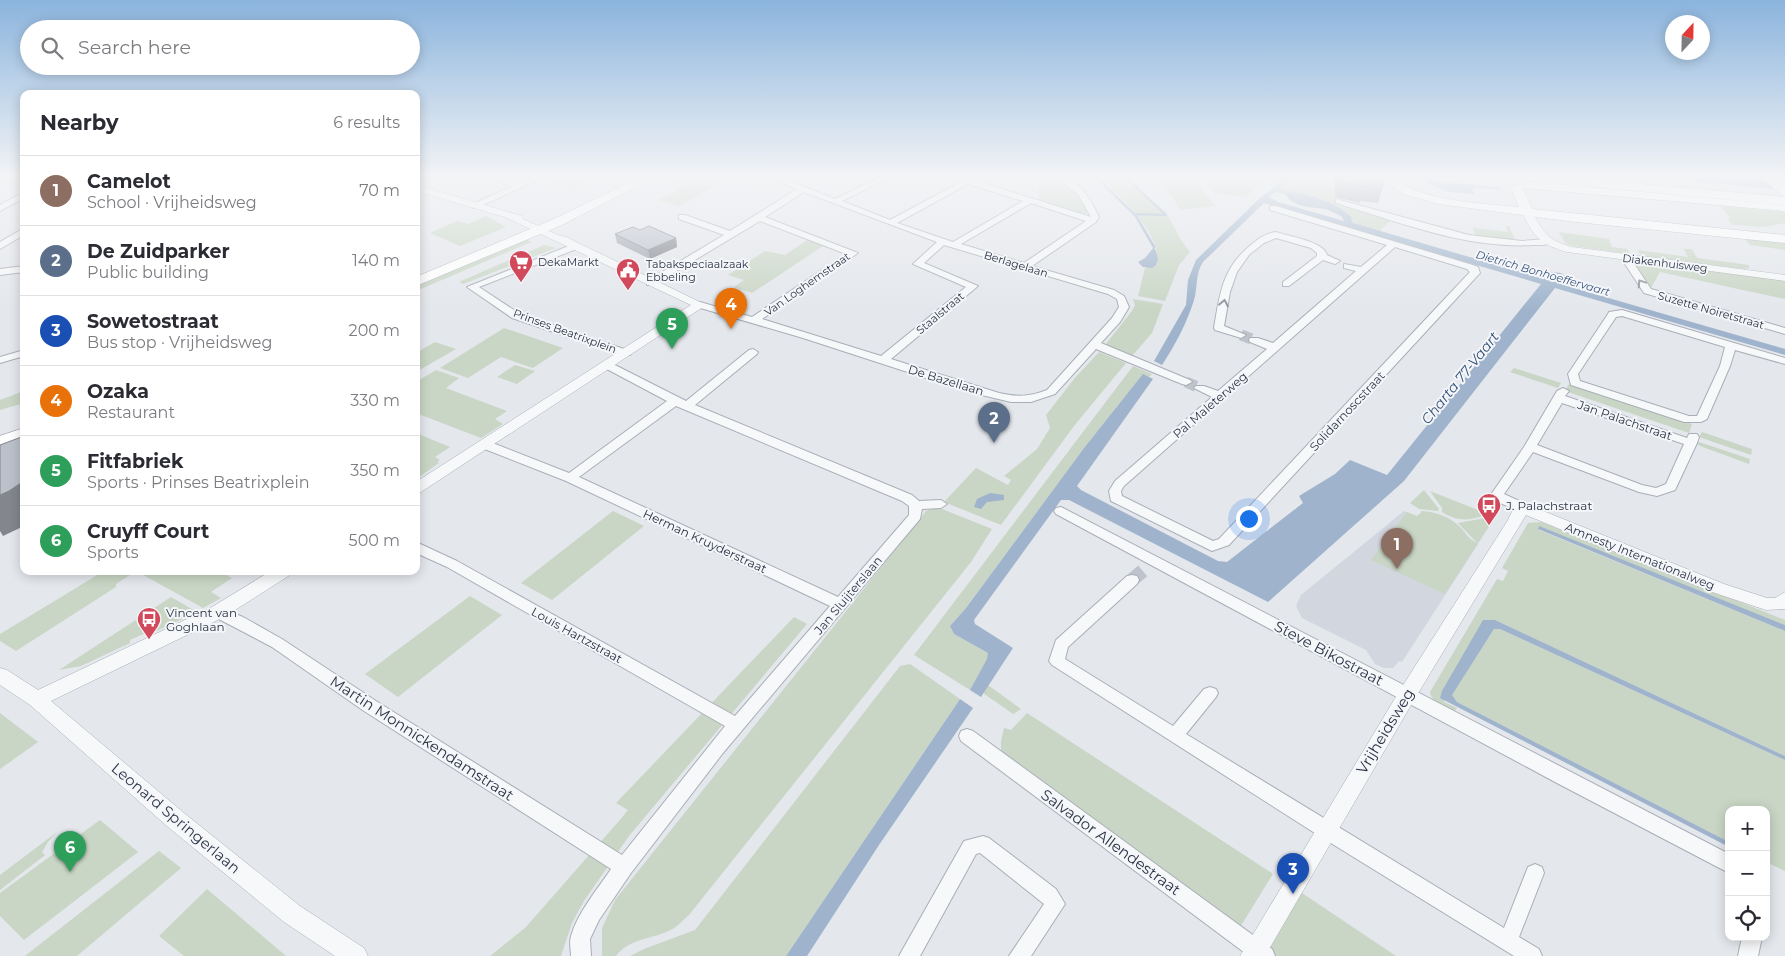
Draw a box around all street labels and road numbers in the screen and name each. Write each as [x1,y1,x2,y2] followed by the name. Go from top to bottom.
[982,248,1050,280] street label: Berlagelaan
[761,249,853,319] street label: Van Loghemstraat
[1622,251,1708,275] street label: Diakenhuisweg
[1656,288,1766,332] street label: Suzette Noiretstraat
[913,289,967,337] street label: Staalstraat
[511,306,619,356] street label: Prinses Beatrixplein
[906,361,986,399] street label: De Bazellaan
[1306,368,1388,454] street label: Solidarnoscstraat
[1170,369,1250,441] street label: Pal Maleterweg
[1575,396,1674,443] street label: Jan Palachstraat
[641,506,769,576] street label: Herman Kruyderstraat
[1563,519,1717,593] street label: Amnesty Internationalweg
[810,553,885,638] street label: Jan Sluijterslaan
[529,604,625,666] street label: Louis Hartzstraat
[1271,616,1387,690] street label: Steve Bikostraat
[327,671,517,805] street label: Martin Monnickendamstraat
[1352,685,1418,777] street label: Vrijheidsweg
[108,758,244,878] street label: Leonard Springerlaan
[1037,785,1185,899] street label: Salvador Allendestraat

